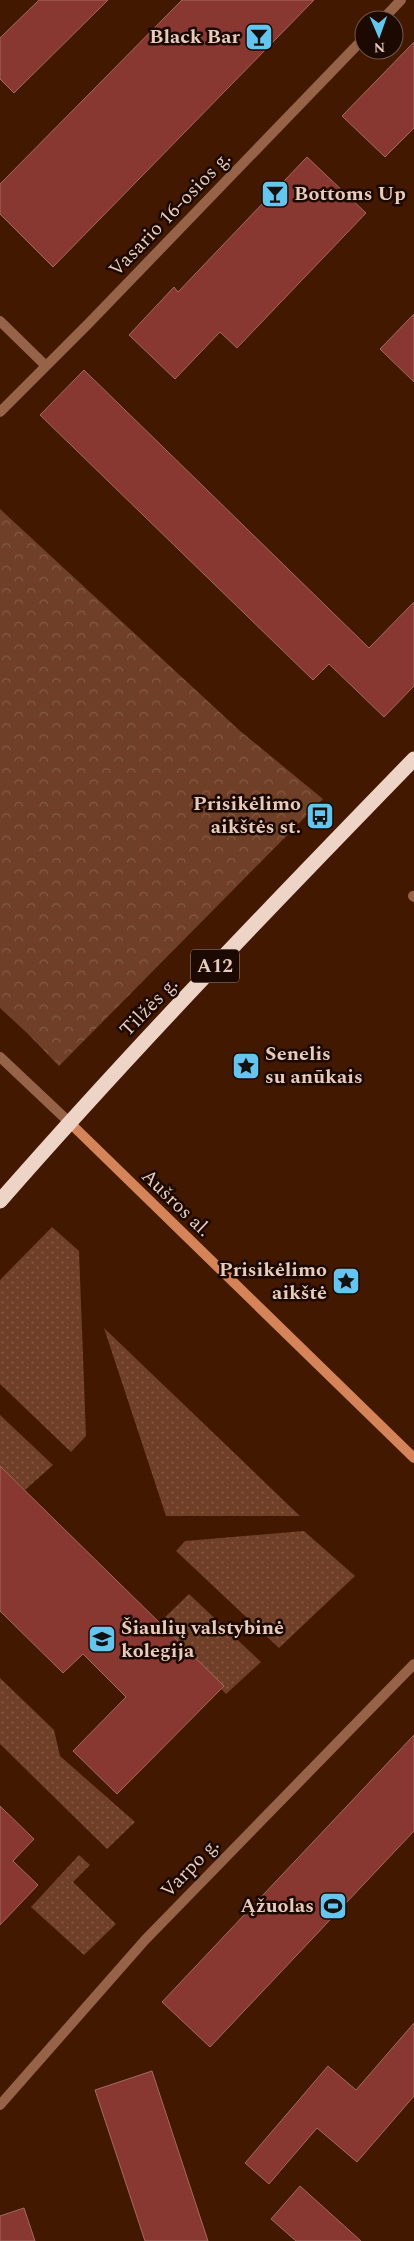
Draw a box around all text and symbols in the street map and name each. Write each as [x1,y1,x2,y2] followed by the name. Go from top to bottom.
[354,10,404,60] north arrow
[149,22,240,52] place label: Black Bar
[244,22,274,52] bar icon: Black Bar
[373,37,386,58] text: N
[102,144,238,284] street label: Vasario 16-osios g.
[260,179,290,209] bar icon: Bottoms Up
[294,179,406,209] place label: Bottoms Up
[193,789,301,842] place label: Prisikėlimo aikštės st.
[305,801,335,831] bus stop icon: Prisikėlimo aikštės st.
[191,949,239,982] road number: A12
[113,970,185,1044] street label: Tilžės g.
[265,1039,363,1092] place label: Senelis su anūkais
[231,1051,261,1081] place icon: Senelis su anūkais
[134,1162,218,1244] street label: Aušros al.
[219,1255,327,1308] place label: Prisikėlimo aikštė
[331,1266,361,1296] place icon: Prisikėlimo aikštė
[121,1613,284,1666] place label: Šiaulių valstybinė kolegija
[87,1624,117,1654] school or university icon: Šiaulių valstybinė kolegija
[154,1831,226,1905] street label: Varpo g.
[240,1891,314,1921] place label: Ąžuolas
[318,1891,348,1921] sports icon: Ąžuolas

